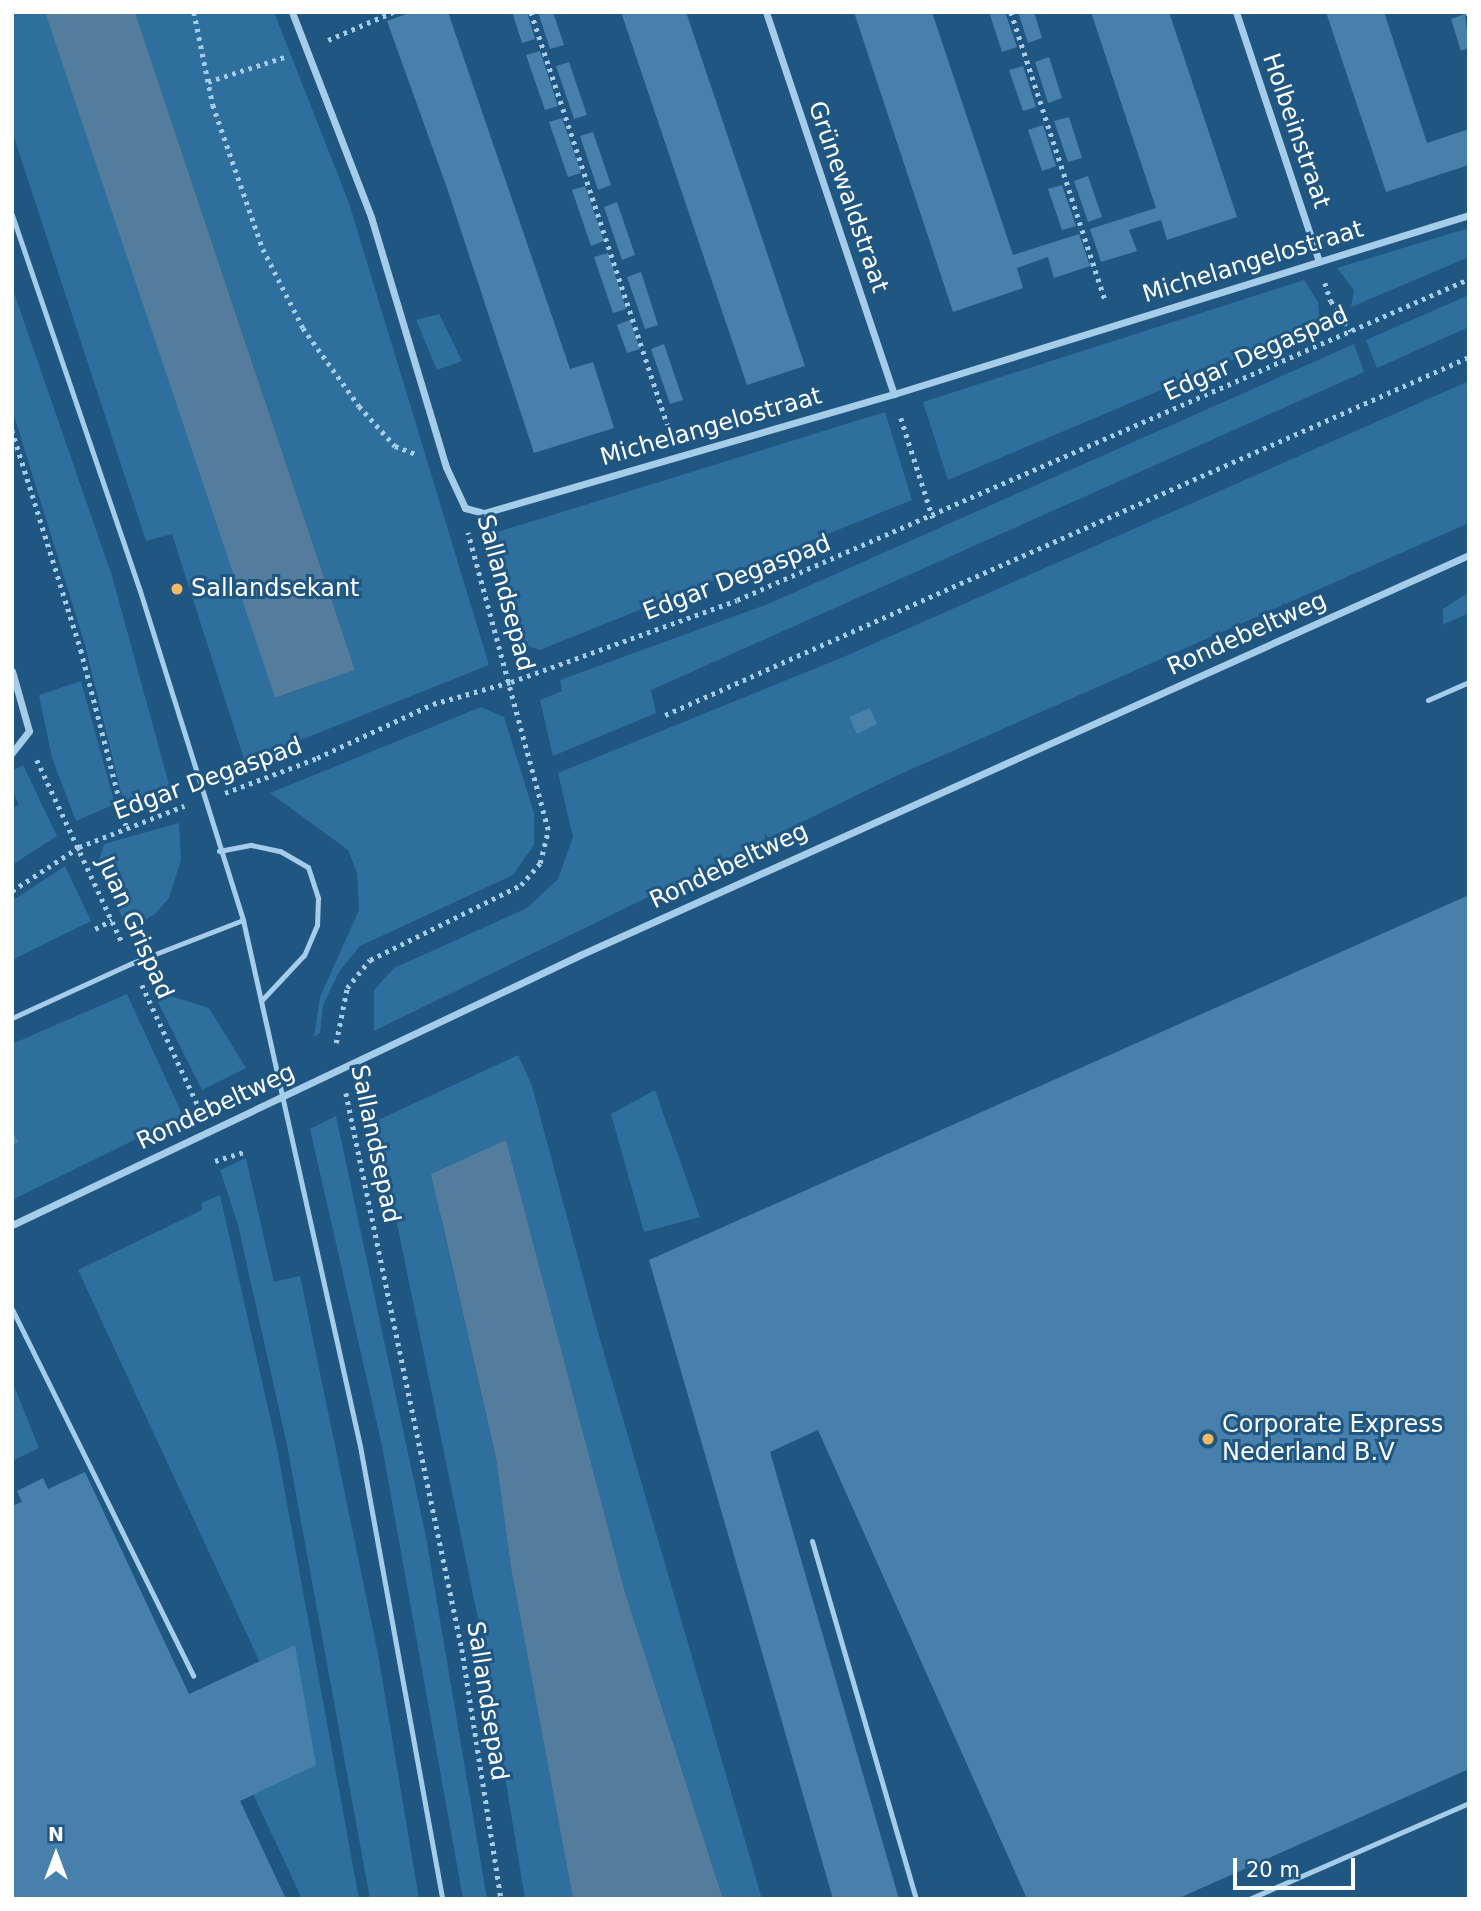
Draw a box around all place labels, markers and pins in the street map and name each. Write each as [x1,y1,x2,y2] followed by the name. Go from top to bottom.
[191,575,360,603] place label: Sallandsekant
[169,581,185,597] marker: Sallandsekant
[1222,1411,1443,1467] place label: Corporate Express Nederland B.V
[1200,1431,1216,1447] marker: Corporate Express Nederland B.V

